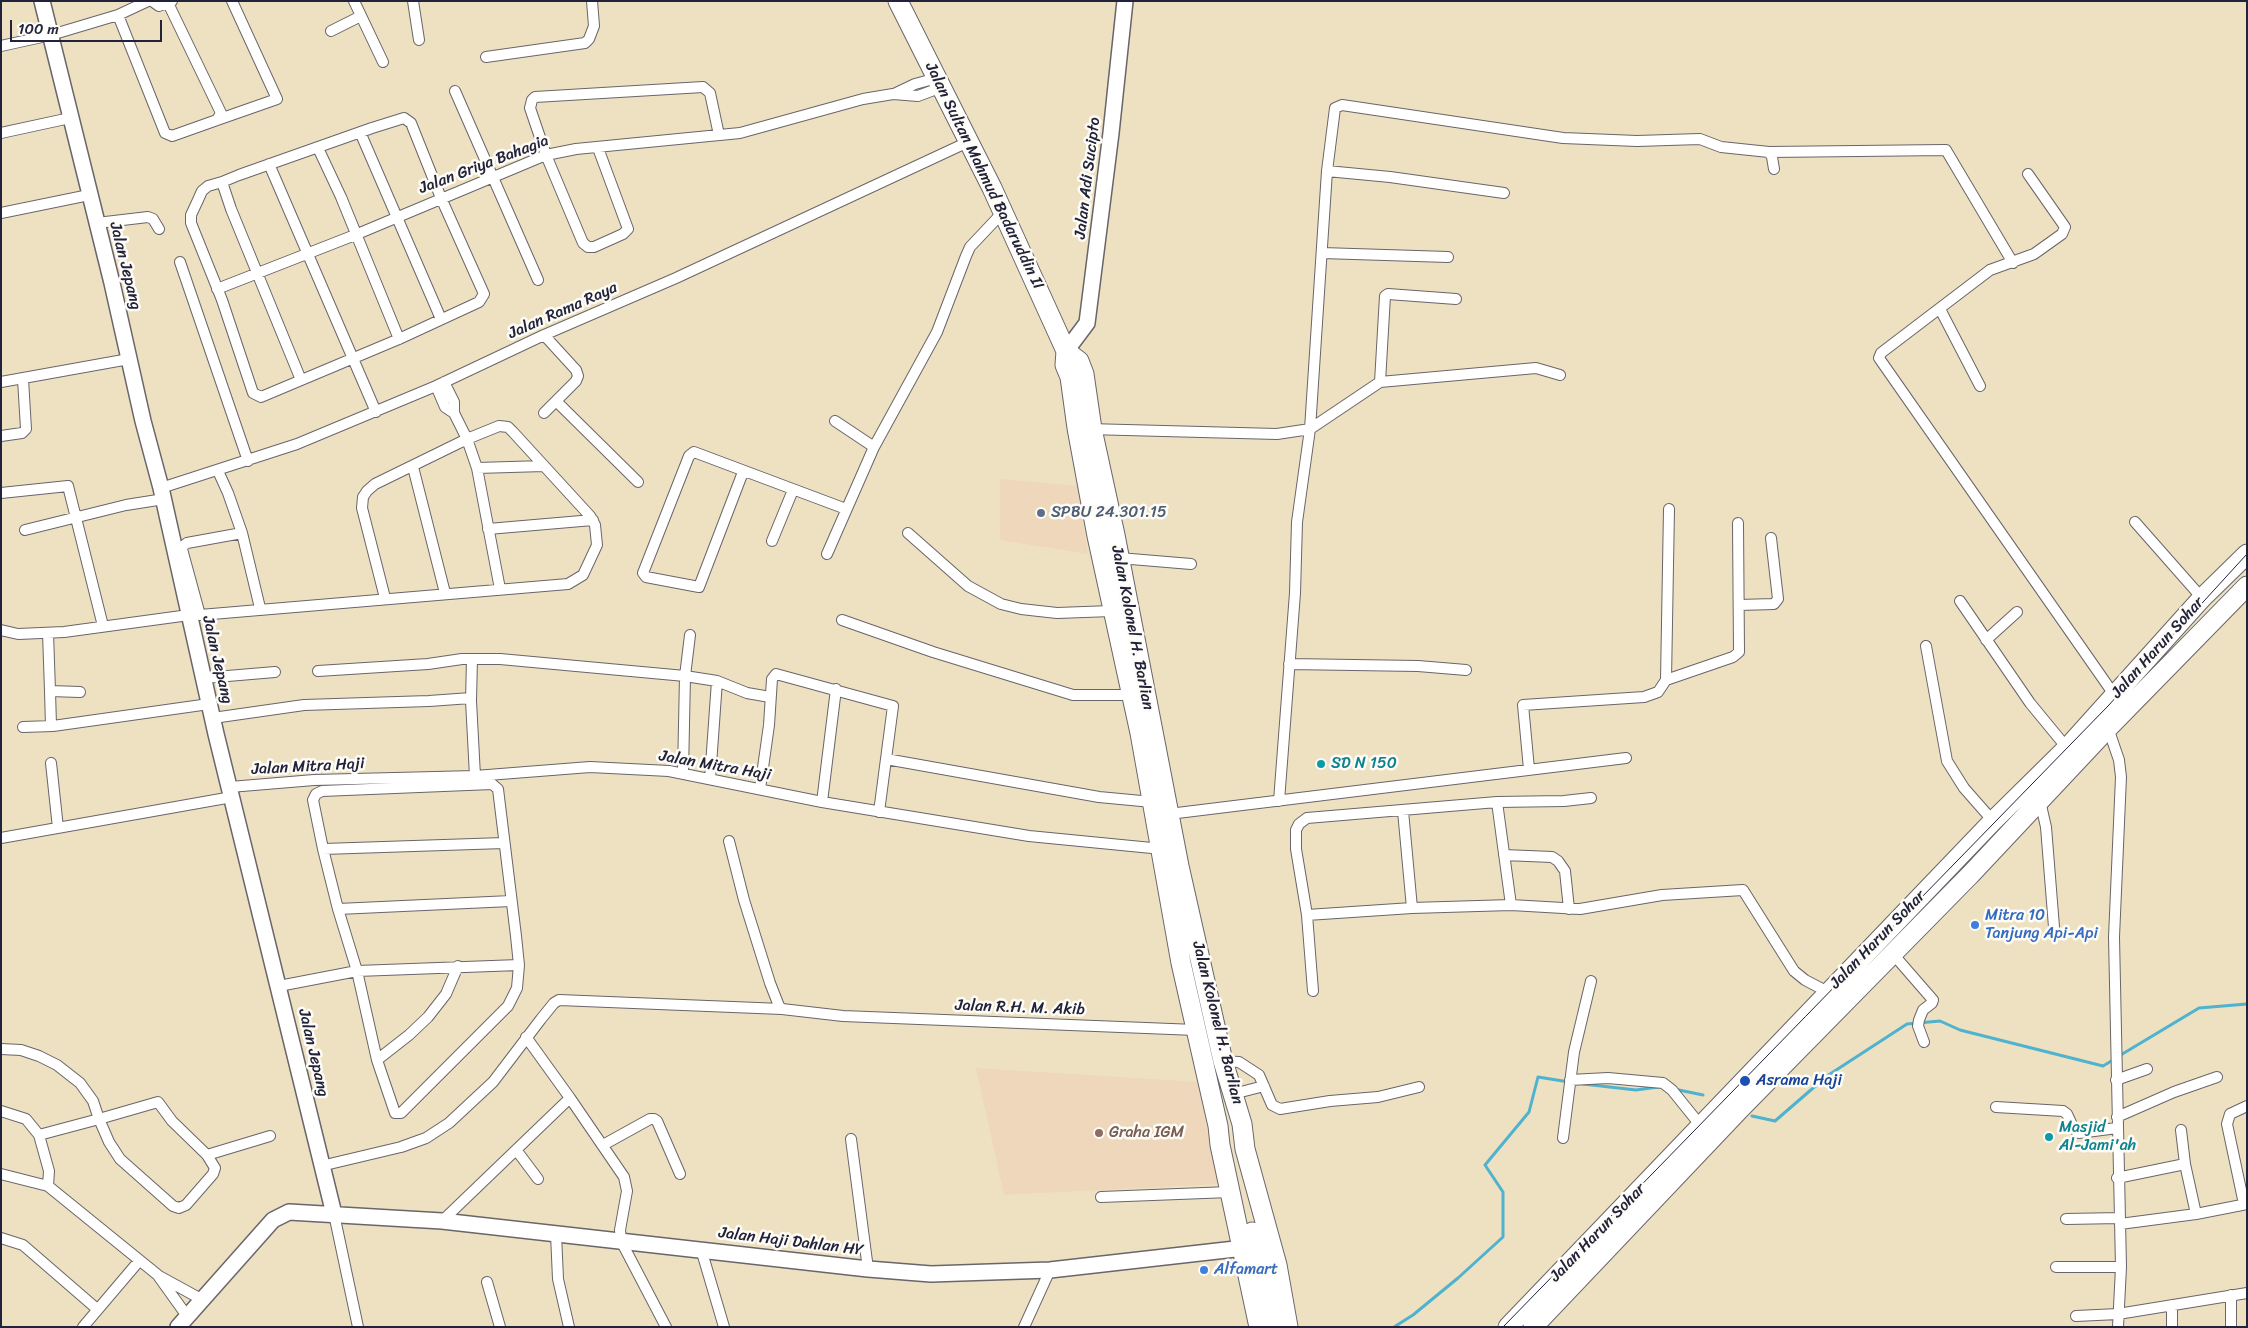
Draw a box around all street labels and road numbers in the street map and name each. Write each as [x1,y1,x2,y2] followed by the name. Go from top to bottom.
[921,59,1047,293] street label: Jalan Sultan Mahmud Badaruddin II
[1071,116,1105,240] street label: Jalan Adi Sucipto
[416,131,552,199] street label: Jalan Griya Bahagia
[105,220,145,312] street label: Jalan Jepang
[506,278,620,344] street label: Jalan Rama Raya
[1107,544,1157,712] street label: Jalan Kolonel H. Barlian
[2108,594,2208,702] street label: Jalan Harun Sohar
[198,614,236,706] street label: Jalan Jepang
[658,747,772,785] street label: Jalan Mitra Haji
[251,754,365,780] street label: Jalan Mitra Haji
[1826,887,1930,993] street label: Jalan Harun Sohar
[1187,940,1247,1106] street label: Jalan Kolonel H. Barlian
[955,996,1085,1020] street label: Jalan R.H. M. Akib
[294,1007,332,1099] street label: Jalan Jepang
[1546,1180,1650,1286] street label: Jalan Harun Sohar
[718,1224,864,1260] street label: Jalan Haji Dahlan HY

